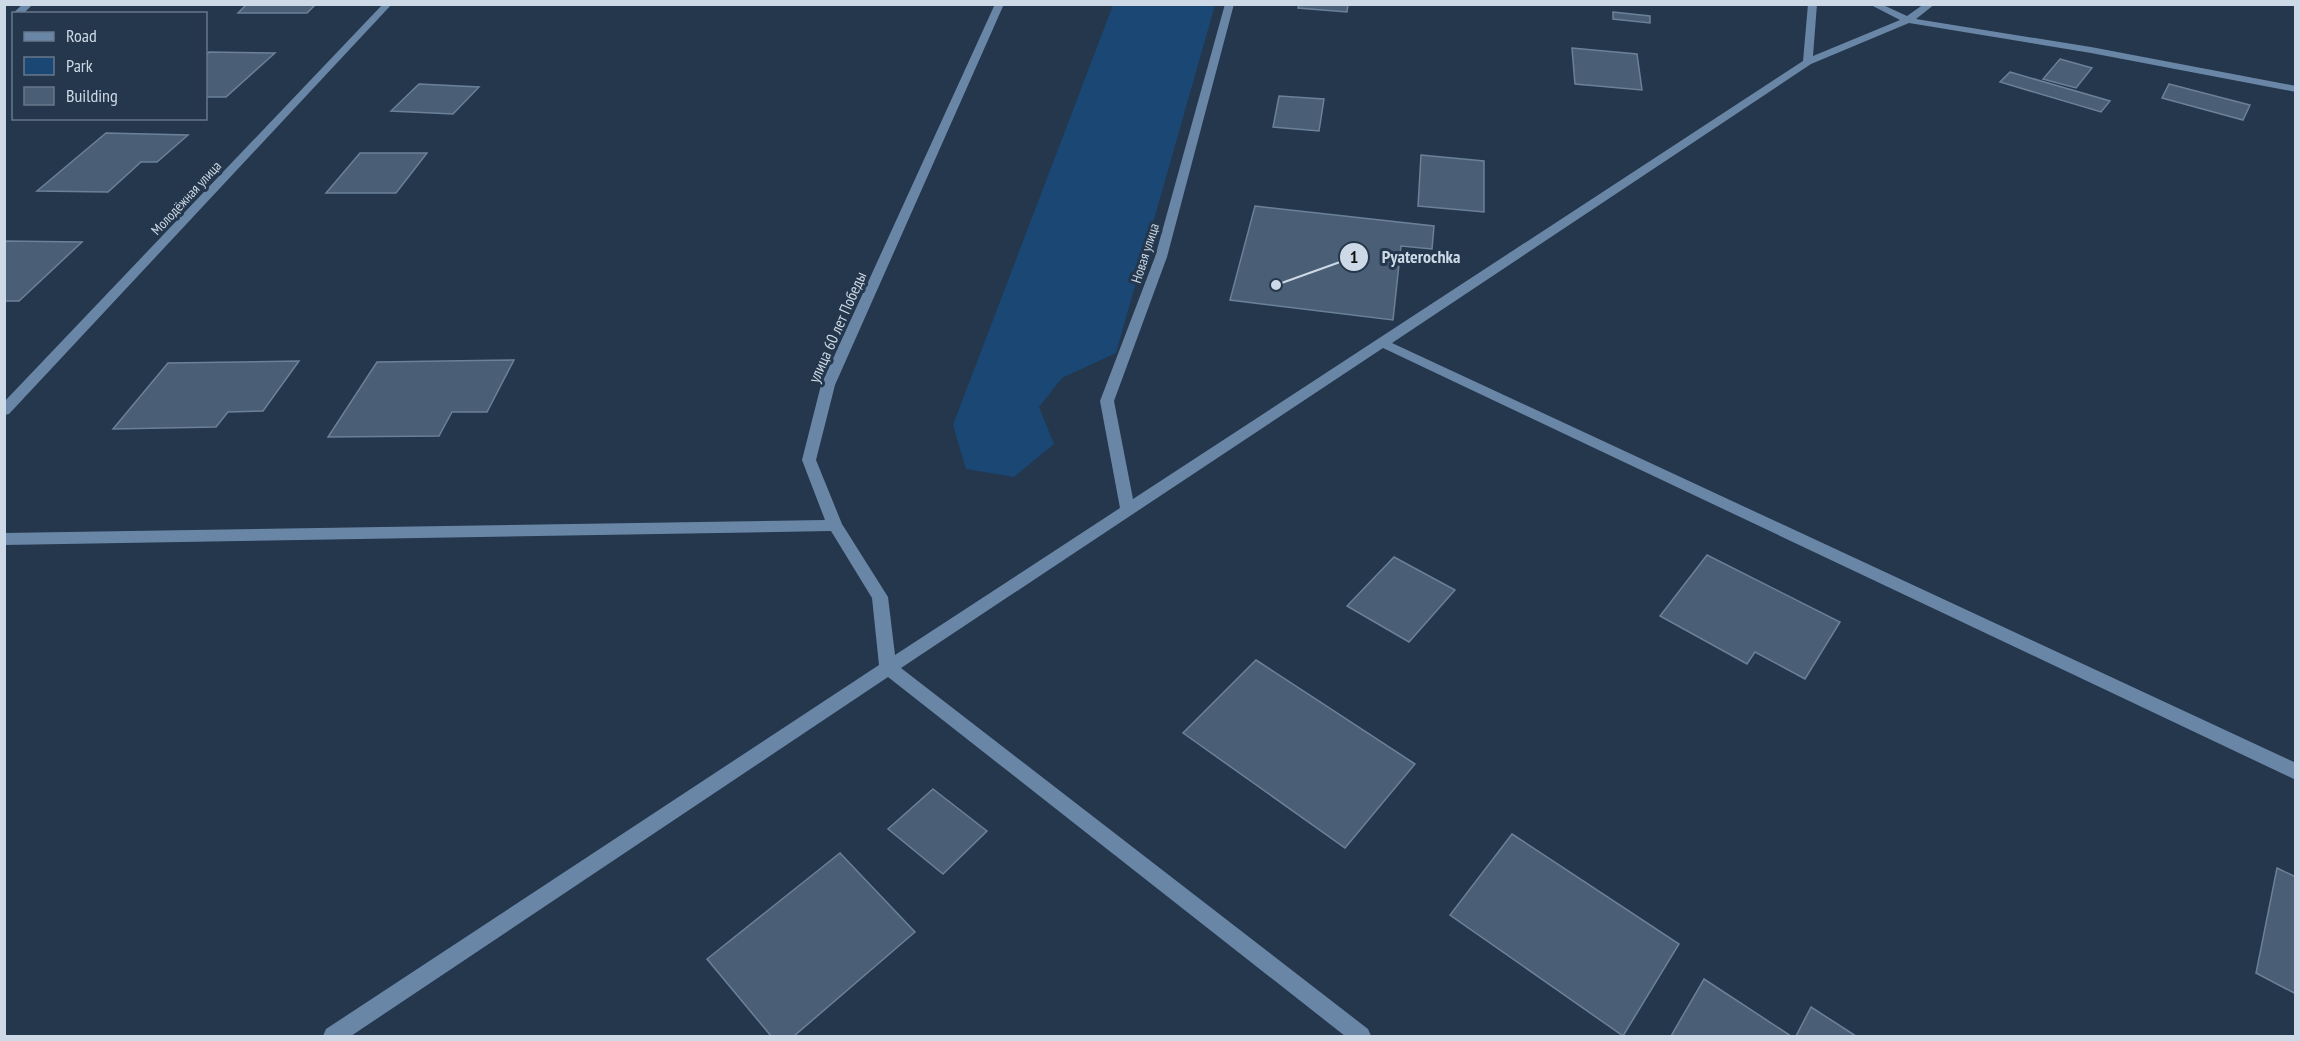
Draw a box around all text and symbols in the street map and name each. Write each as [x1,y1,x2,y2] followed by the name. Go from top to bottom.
[12,12,207,120] legend
[66,24,97,47] text: Road
[66,54,93,77] text: Park
[66,84,118,107] text: Building
[147,157,225,239] street label: Молодёжная улица
[1127,221,1163,285] street label: Новая улица
[1339,239,1472,275] callout: Pyaterochka
[1350,245,1358,268] text: 1
[1382,245,1460,268] text: Pyaterochka
[804,268,870,386] street label: улица 60 лет Победы

